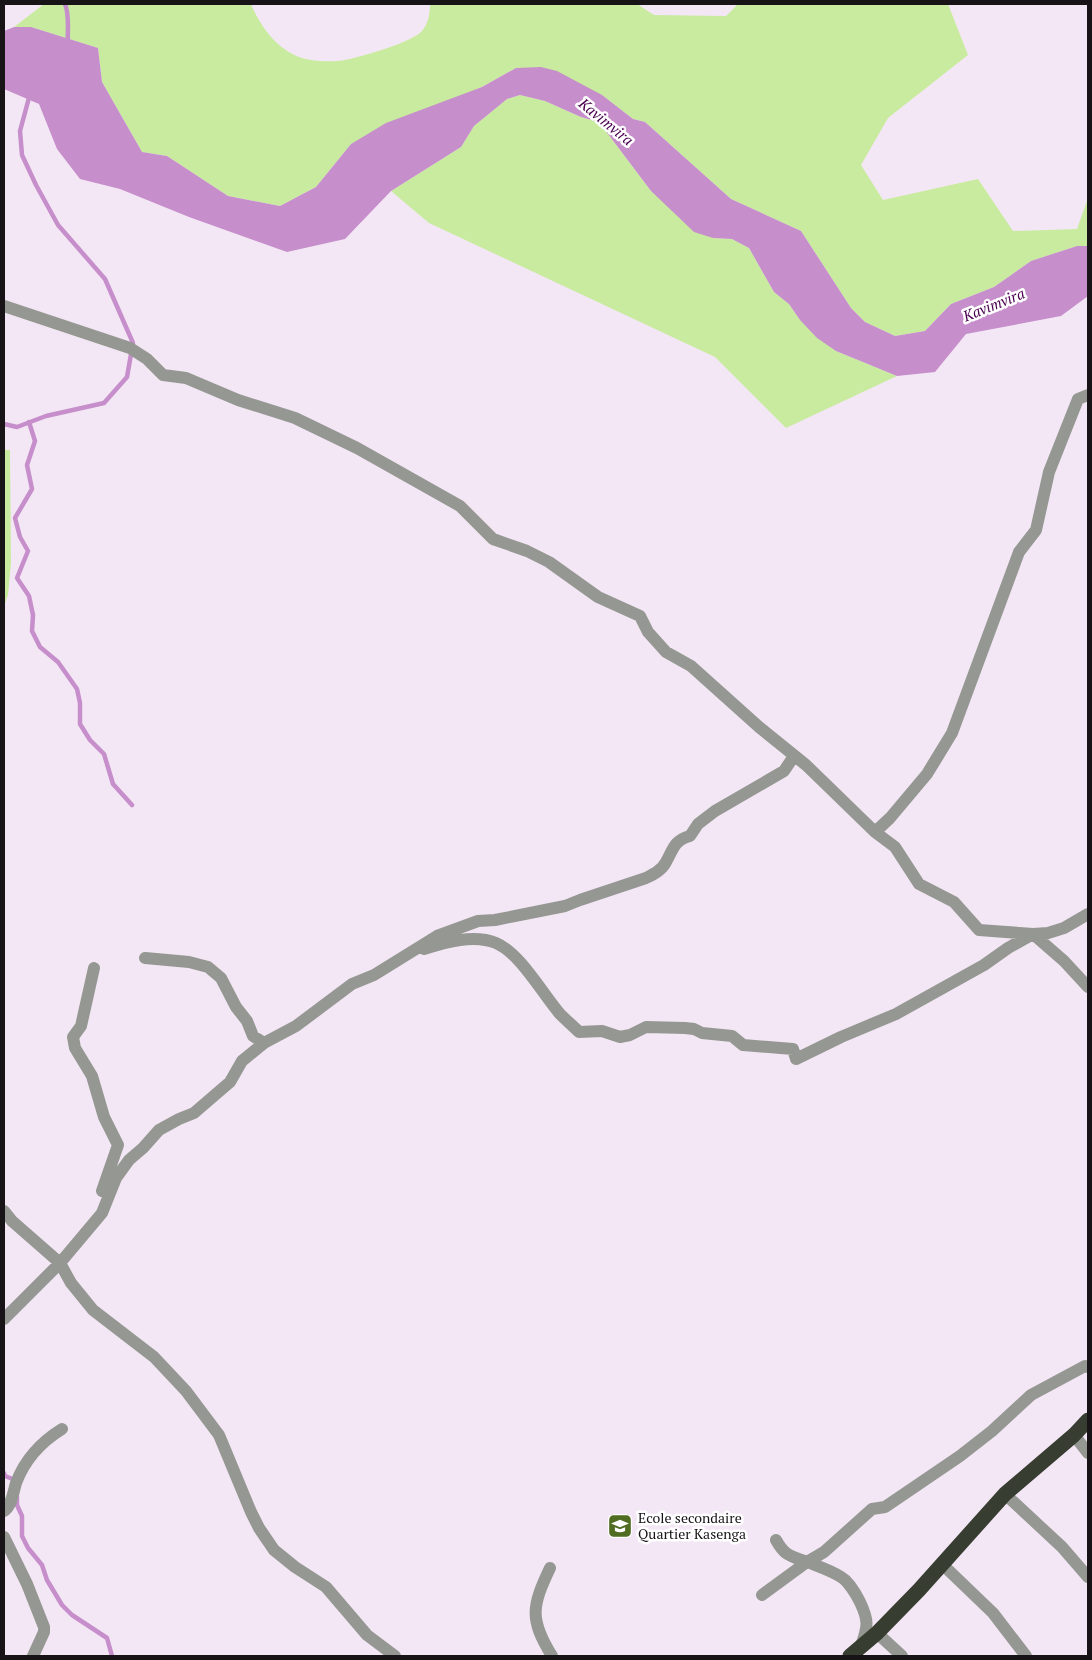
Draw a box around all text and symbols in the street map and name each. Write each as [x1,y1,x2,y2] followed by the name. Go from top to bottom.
[574,92,638,149] water label: Kavimvira
[959,283,1027,326] water label: Kavimvira
[638,1508,746,1543] place label: Ecole secondaire Quartier Kasenga
[607,1513,633,1539] school or university icon: Ecole secondaire Quartier Kasenga

